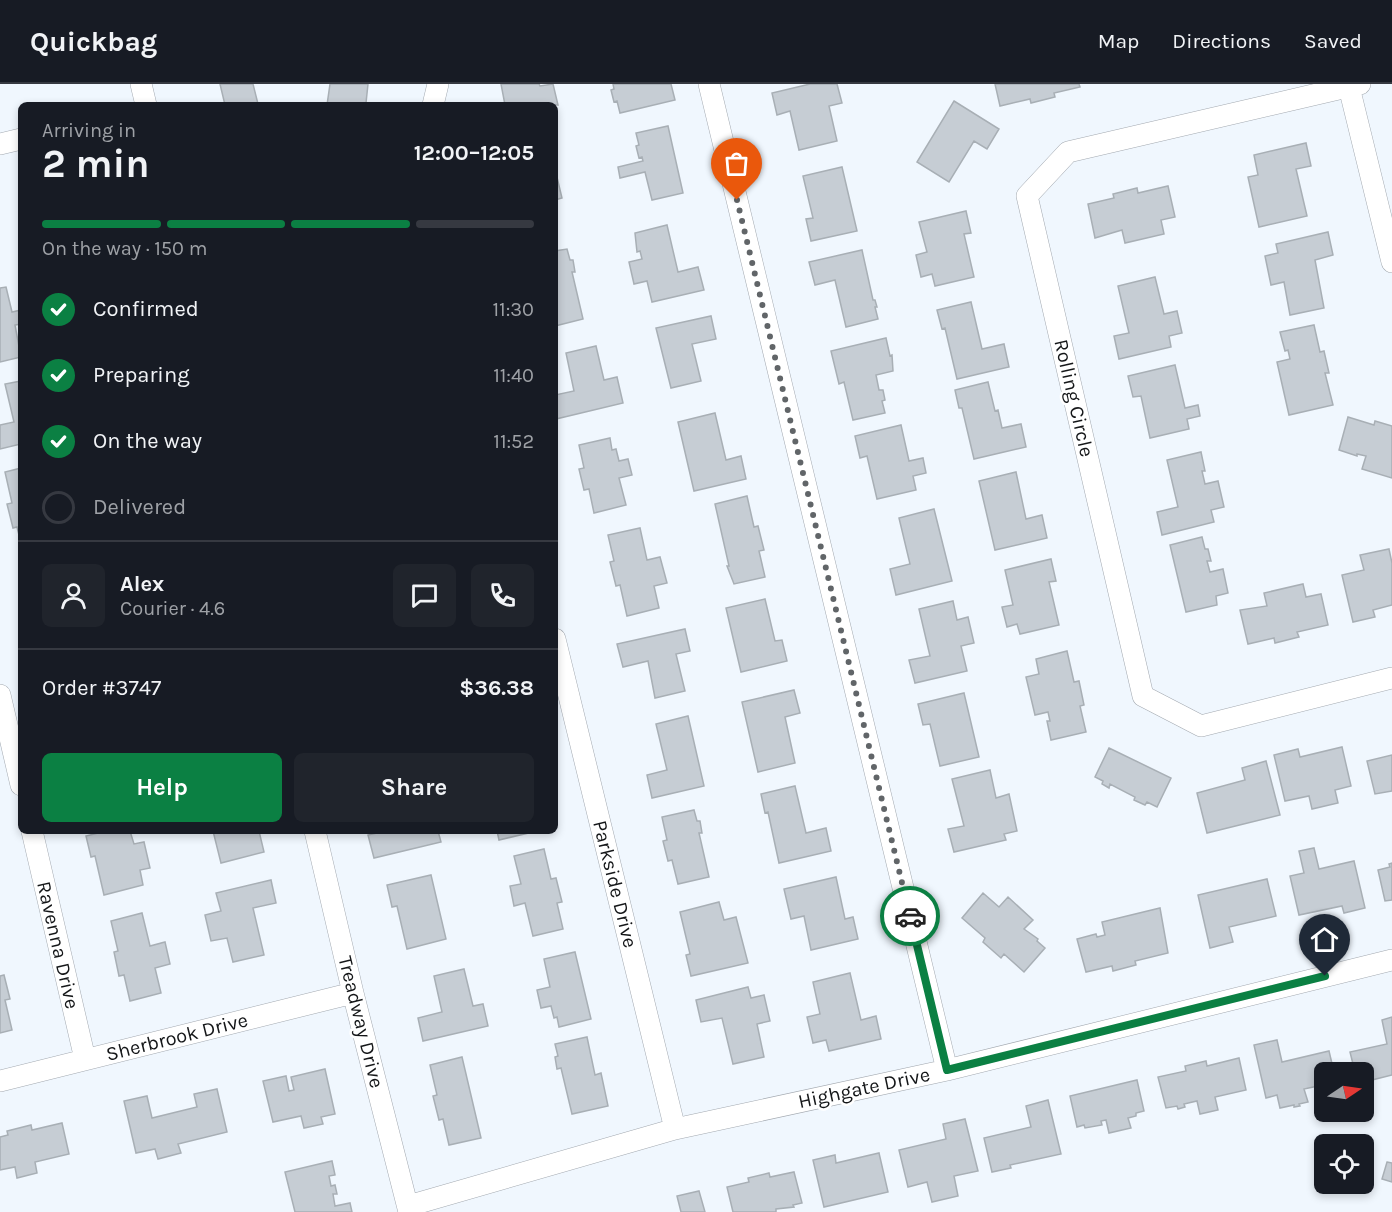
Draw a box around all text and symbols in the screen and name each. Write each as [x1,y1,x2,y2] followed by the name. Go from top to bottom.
[30,25,157,58] text: Quickbag
[1098,29,1139,53] text: Map
[1172,29,1271,53] text: Directions
[1304,29,1362,53] text: Saved
[42,119,136,142] text: Arriving in
[711,138,762,200] pin
[414,140,534,166] text: 12:00–12:05
[42,141,150,187] text: 2 min
[720,147,753,180] icon: bag
[42,237,207,260] text: On the way · 150 m
[42,293,75,326] icon: check
[93,296,199,322] text: Confirmed
[492,298,534,321] text: 11:30
[1049,337,1099,459] street label: Rolling Circle
[42,359,75,392] icon: check
[93,362,190,388] text: Preparing
[493,364,534,387] text: 11:40
[42,425,75,458] icon: check
[93,428,202,454] text: On the way
[493,430,534,453] text: 11:52
[93,494,186,520] text: Delivered
[42,564,105,627] button: person
[393,564,456,627] button: chat
[471,564,534,627] button: phone
[120,571,164,597] text: Alex
[120,597,225,620] text: Courier · 4.6
[42,675,161,701] text: Order #3747
[459,675,534,701] text: $36.38
[42,753,282,822] button: Help
[294,753,534,822] button: Share
[588,818,642,950] street label: Parkside Drive
[32,879,84,1011] street label: Ravenna Drive
[880,886,940,946] courier
[894,900,927,933] icon: car
[1299,914,1350,976] pin
[1308,923,1341,956] icon: home
[333,954,389,1090] street label: Treadway Drive
[104,1008,250,1066] street label: Sherbrook Drive
[1314,1062,1374,1122] north arrow
[1314,1062,1374,1194] map controls
[796,1063,932,1113] street label: Highgate Drive
[1314,1134,1374,1194] button: locate

